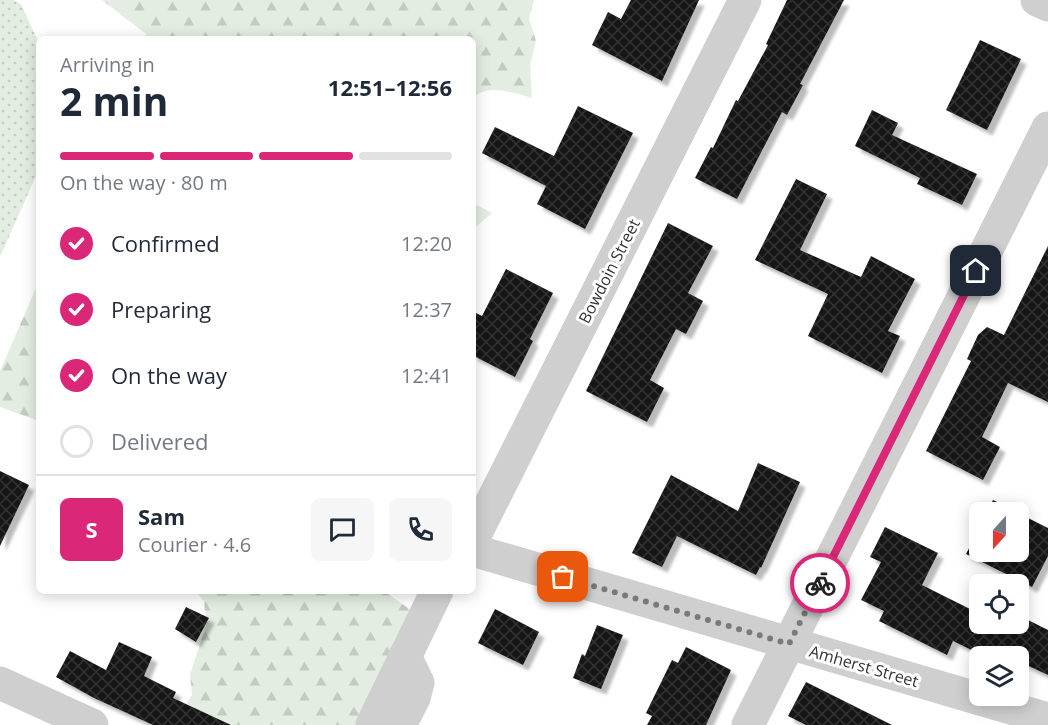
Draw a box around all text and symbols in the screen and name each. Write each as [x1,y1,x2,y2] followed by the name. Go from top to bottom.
[60,51,155,78] text: Arriving in
[328,72,452,102] text: 12:51–12:56
[60,74,168,127] text: 2 min
[60,169,228,196] text: On the way · 80 m
[573,215,645,327] street label: Bowdoin Street
[60,227,93,260] icon: check
[111,228,220,258] text: Confirmed
[401,230,452,257] text: 12:20
[950,245,1001,296] pin
[959,254,992,287] icon: home
[60,293,93,326] icon: check
[111,294,211,324] text: Preparing
[401,296,452,323] text: 12:37
[60,359,93,392] icon: check
[111,360,227,390] text: On the way
[401,362,452,389] text: 12:41
[111,426,209,456] text: Delivered
[311,498,374,561] button: chat
[389,498,452,561] button: phone
[138,501,185,531] text: Sam
[969,502,1029,562] north arrow
[969,502,1029,706] map controls
[85,514,98,544] text: S
[138,531,251,558] text: Courier · 4.6
[537,551,588,602] pin
[790,553,850,613] courier
[546,560,579,593] icon: bag
[804,567,837,600] icon: bike
[969,574,1029,634] button: locate
[807,640,921,692] street label: Amherst Street
[969,646,1029,706] button: layers

